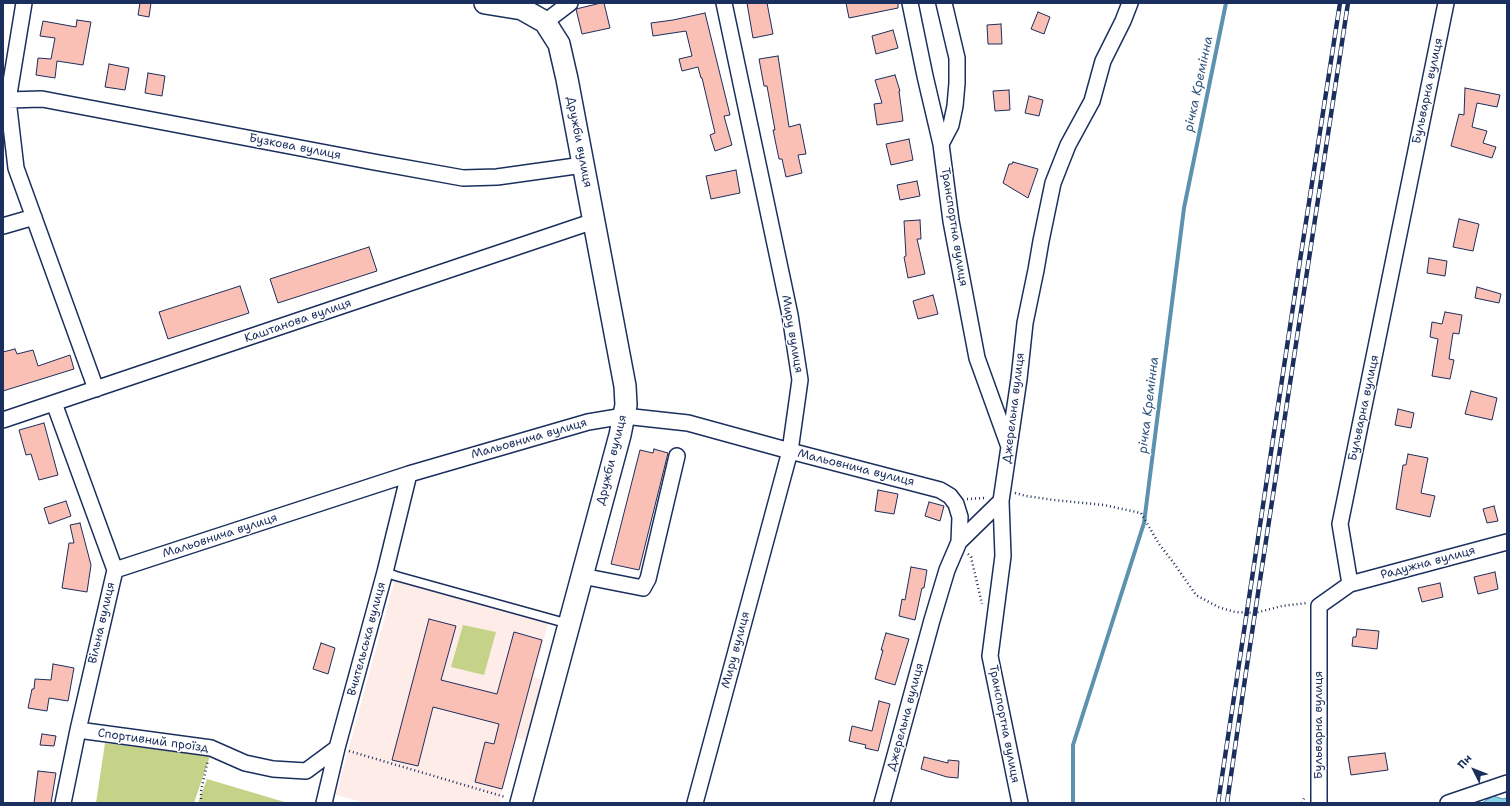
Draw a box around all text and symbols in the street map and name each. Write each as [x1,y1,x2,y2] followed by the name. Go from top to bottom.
[1181,35,1217,133] water label: річка Кремінна
[1410,37,1446,145] street label: Бульварна вулиця
[563,95,595,189] street label: Дружби вулиця
[248,131,342,163] street label: Бузкова вулиця
[937,167,971,287] street label: Транспортна вулиця
[778,294,806,374] street label: Миру вулиця
[243,296,353,346] street label: Каштанова вулиця
[1000,352,1028,464] street label: Джерельна вулиця
[1346,354,1382,462] street label: Бульварна вулиця
[1135,356,1163,454] water label: річка Кремінна
[594,413,630,507] street label: Дружби вулиця
[469,416,589,462] street label: Мальовнича вулиця
[796,446,916,490] street label: Мальовнича вулиця
[161,511,279,561] street label: Мальовнича вулиця
[1379,543,1477,583] street label: Радужна вулиця
[345,580,389,698] street label: Вчительська вулиця
[86,581,118,665] street label: Вільна вулиця
[719,610,753,690] street label: Миру вулиця
[885,661,927,773] street label: Джерельна вулиця
[985,664,1023,784] street label: Транспортна вулиця
[1312,671,1326,779] street label: Бульварна вулиця
[97,726,209,756] street label: Спортивний проїзд
[1454,750,1494,790] north arrow
[1454,751,1475,772] text: Пн

